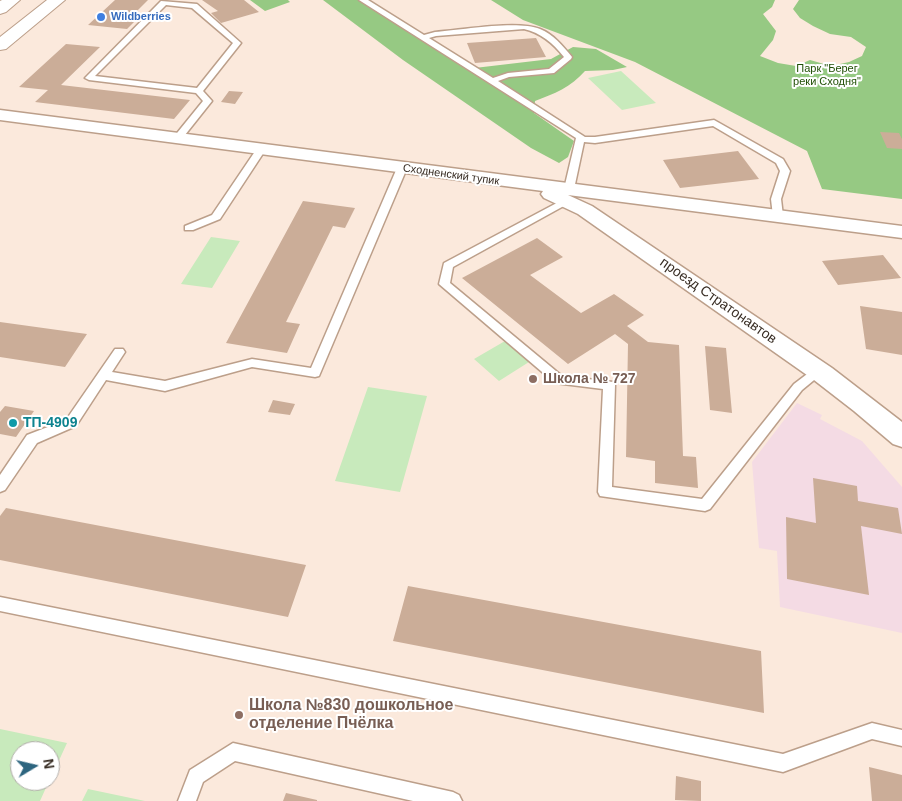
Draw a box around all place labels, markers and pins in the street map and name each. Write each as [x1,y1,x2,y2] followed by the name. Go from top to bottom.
[111,10,171,24] place label: Wildberries
[95,11,107,23] marker: Wildberries
[543,371,636,387] place label: Школа № 727
[527,373,539,385] marker: Школа № 727
[23,415,77,431] place label: ТП-4909
[7,417,19,429] marker: ТП-4909
[249,696,454,734] place label: Школа №830 дошкольное отделение Пчёлка
[233,709,245,721] marker: Школа №830 дошкольное отделение Пчёлка

